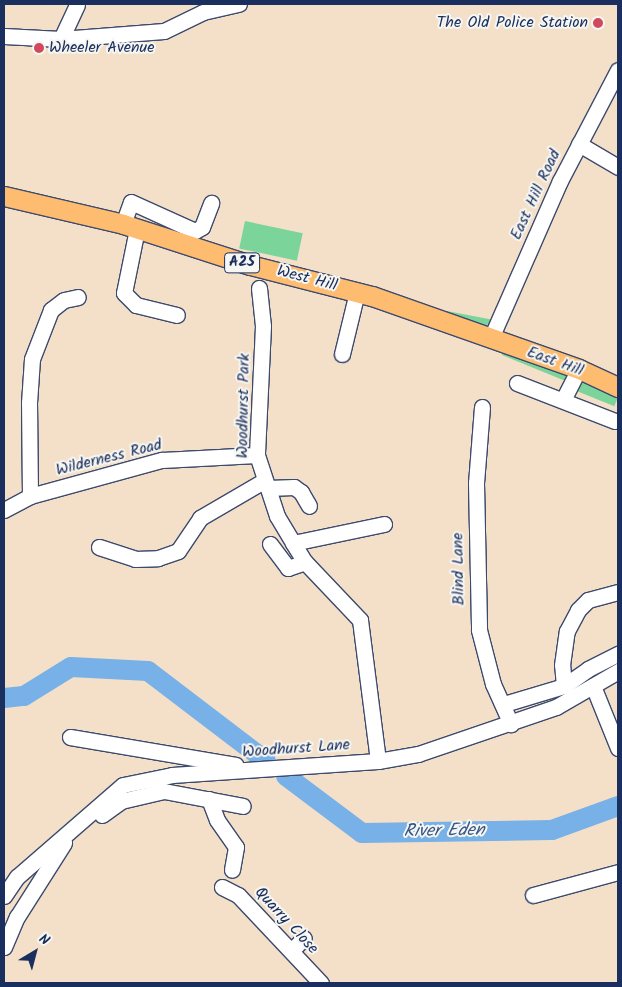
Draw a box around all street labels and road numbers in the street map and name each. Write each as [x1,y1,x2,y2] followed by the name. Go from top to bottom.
[507,147,565,243] street label: East Hill Road
[223,250,261,276] road number: A25
[275,262,339,296] street label: West Hill
[524,343,586,381] street label: East Hill
[233,353,255,459] street label: Woodhurst Park
[54,436,164,480] street label: Wilderness Road
[449,532,469,606] street label: Blind Lane
[241,736,351,762] street label: Woodhurst Lane
[250,883,322,959] street label: Quarry Close

